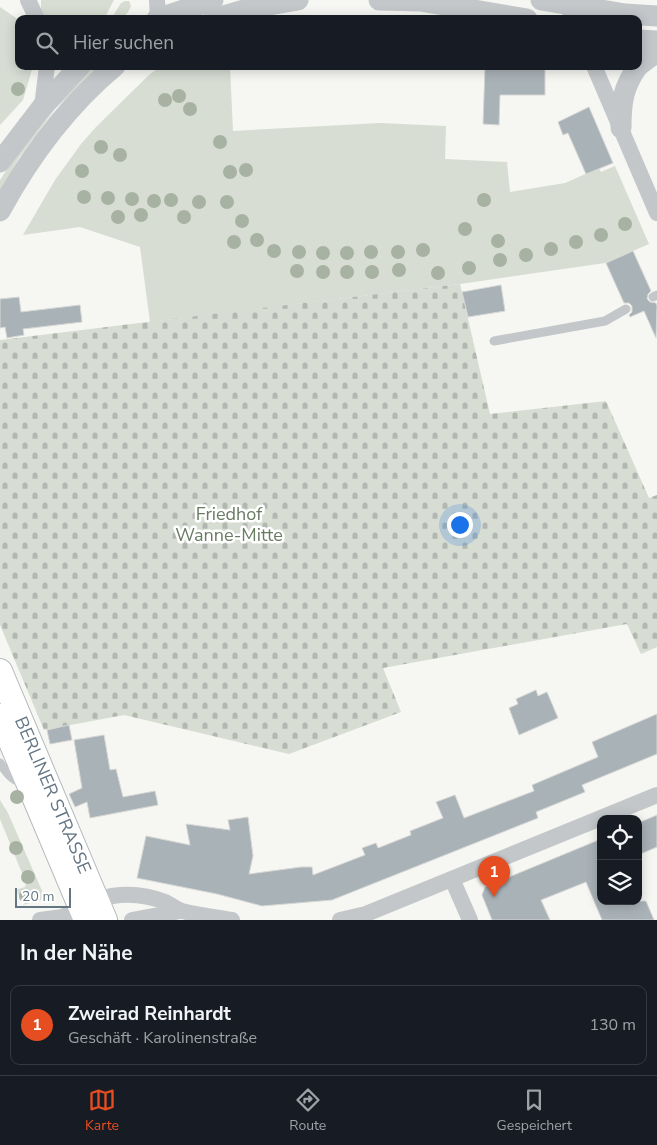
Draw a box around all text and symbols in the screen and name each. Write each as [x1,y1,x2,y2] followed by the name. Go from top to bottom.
[15,15,642,70] search box
[33,29,61,57] icon: search
[73,30,174,56] text: Hier suchen
[175,502,283,547] park label: Friedhof Wanne-Mitte
[447,512,473,538] your location
[9,713,97,877] street label: BERLINER STRASSE
[597,815,642,905] map controls
[597,815,642,860] button: locate
[478,856,510,897] pin: 1
[597,860,642,905] button: layers
[15,885,71,908] scale bar
[22,887,54,906] text: 20 m
[20,939,133,967] text: In der Nähe
[68,1001,231,1027] text: Zweirad Reinhardt
[32,1014,42,1036] text: 1
[589,1014,636,1036] text: 130 m
[68,1027,257,1049] text: Geschäft · Karolinenstraße
[85,1086,119,1135] tab: Karte
[289,1086,326,1135] tab: Route
[497,1086,572,1135] tab: Gespeichert

